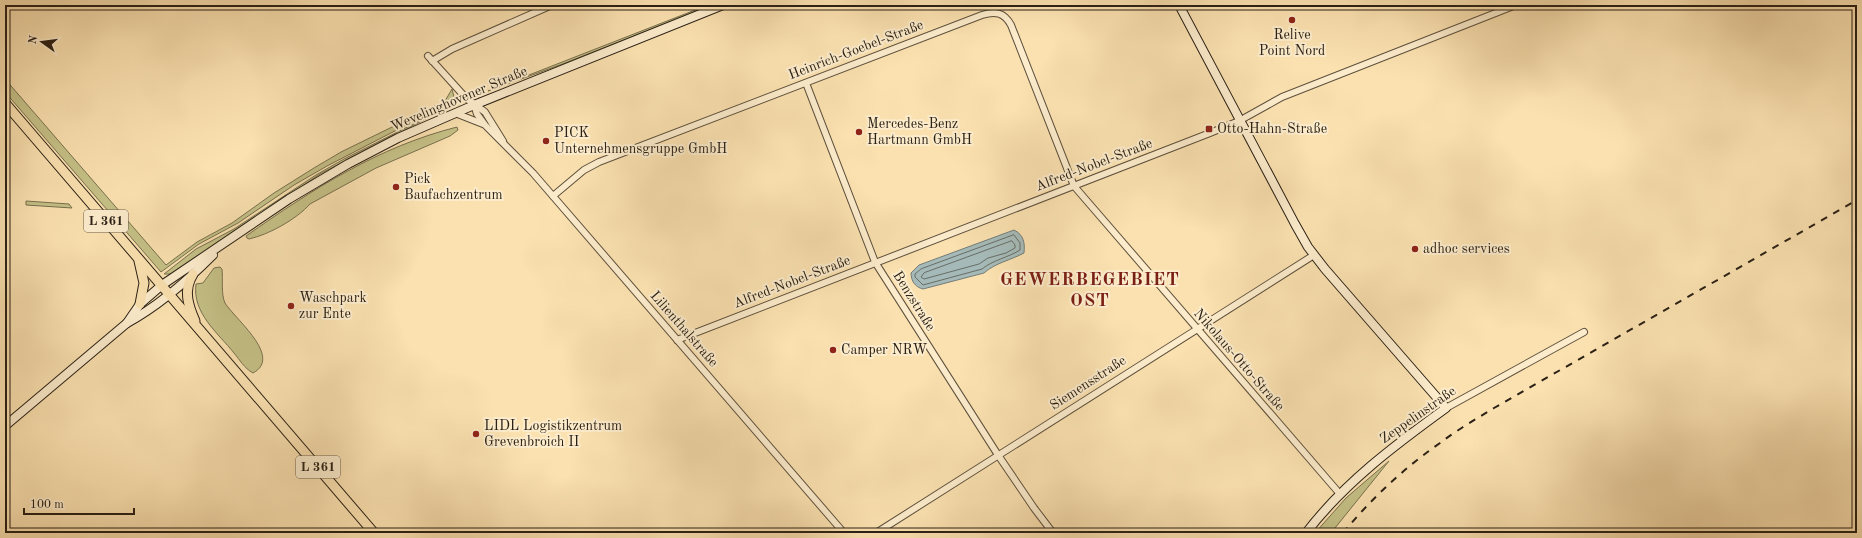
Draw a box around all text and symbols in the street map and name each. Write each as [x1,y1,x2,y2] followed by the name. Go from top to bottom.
[1287,15,1297,25] marker: Relive Point Nord
[787,18,925,82] street label: Heinrich-Goebel-Straße
[22,22,62,62] north arrow
[1259,28,1325,58] place label: Relive Point Nord
[27,34,40,45] text: N
[389,64,529,134] street label: Wevelinghovener Straße
[867,117,972,147] place label: Mercedes-Benz Hartmann GmbH
[1217,122,1327,136] place label: Otto-Hahn-Straße
[1204,124,1214,134] marker: Otto-Hahn-Straße
[554,126,727,156] place label: PICK Unternehmensgruppe GmbH
[854,127,864,137] marker: Mercedes-Benz Hartmann GmbH
[541,136,551,146] marker: PICK Unternehmensgruppe GmbH
[1034,136,1154,194] street label: Alfred-Nobel-Straße
[404,172,503,202] place label: Pick Baufachzentrum
[391,182,401,192] marker: Pick Baufachzentrum
[84,210,128,232] road number: L 361
[1423,242,1510,256] place label: adhoc services
[1410,244,1420,254] marker: adhoc services
[732,253,852,311] street label: Alfred-Nobel-Straße
[890,269,938,333] street label: Benzstraße
[1000,271,1180,310] district label: GEWERBEGEBIET OST
[647,288,721,370] street label: Lilienthalstraße
[299,291,367,321] place label: Waschpark zur Ente
[286,301,296,311] marker: Waschpark zur Ente
[1191,306,1287,414] street label: Nikolaus-Otto-Straße
[841,343,928,357] place label: Camper NRW
[828,345,838,355] marker: Camper NRW
[1047,353,1129,413] street label: Siemensstraße
[1378,384,1458,446] street label: Zeppelinstraße
[484,419,622,449] place label: LIDL Logistikzentrum Grevenbroich II
[471,429,481,439] marker: LIDL Logistikzentrum Grevenbroich II
[296,456,340,478] road number: L 361
[24,490,134,516] scale bar
[30,499,64,511] text: 100 m

